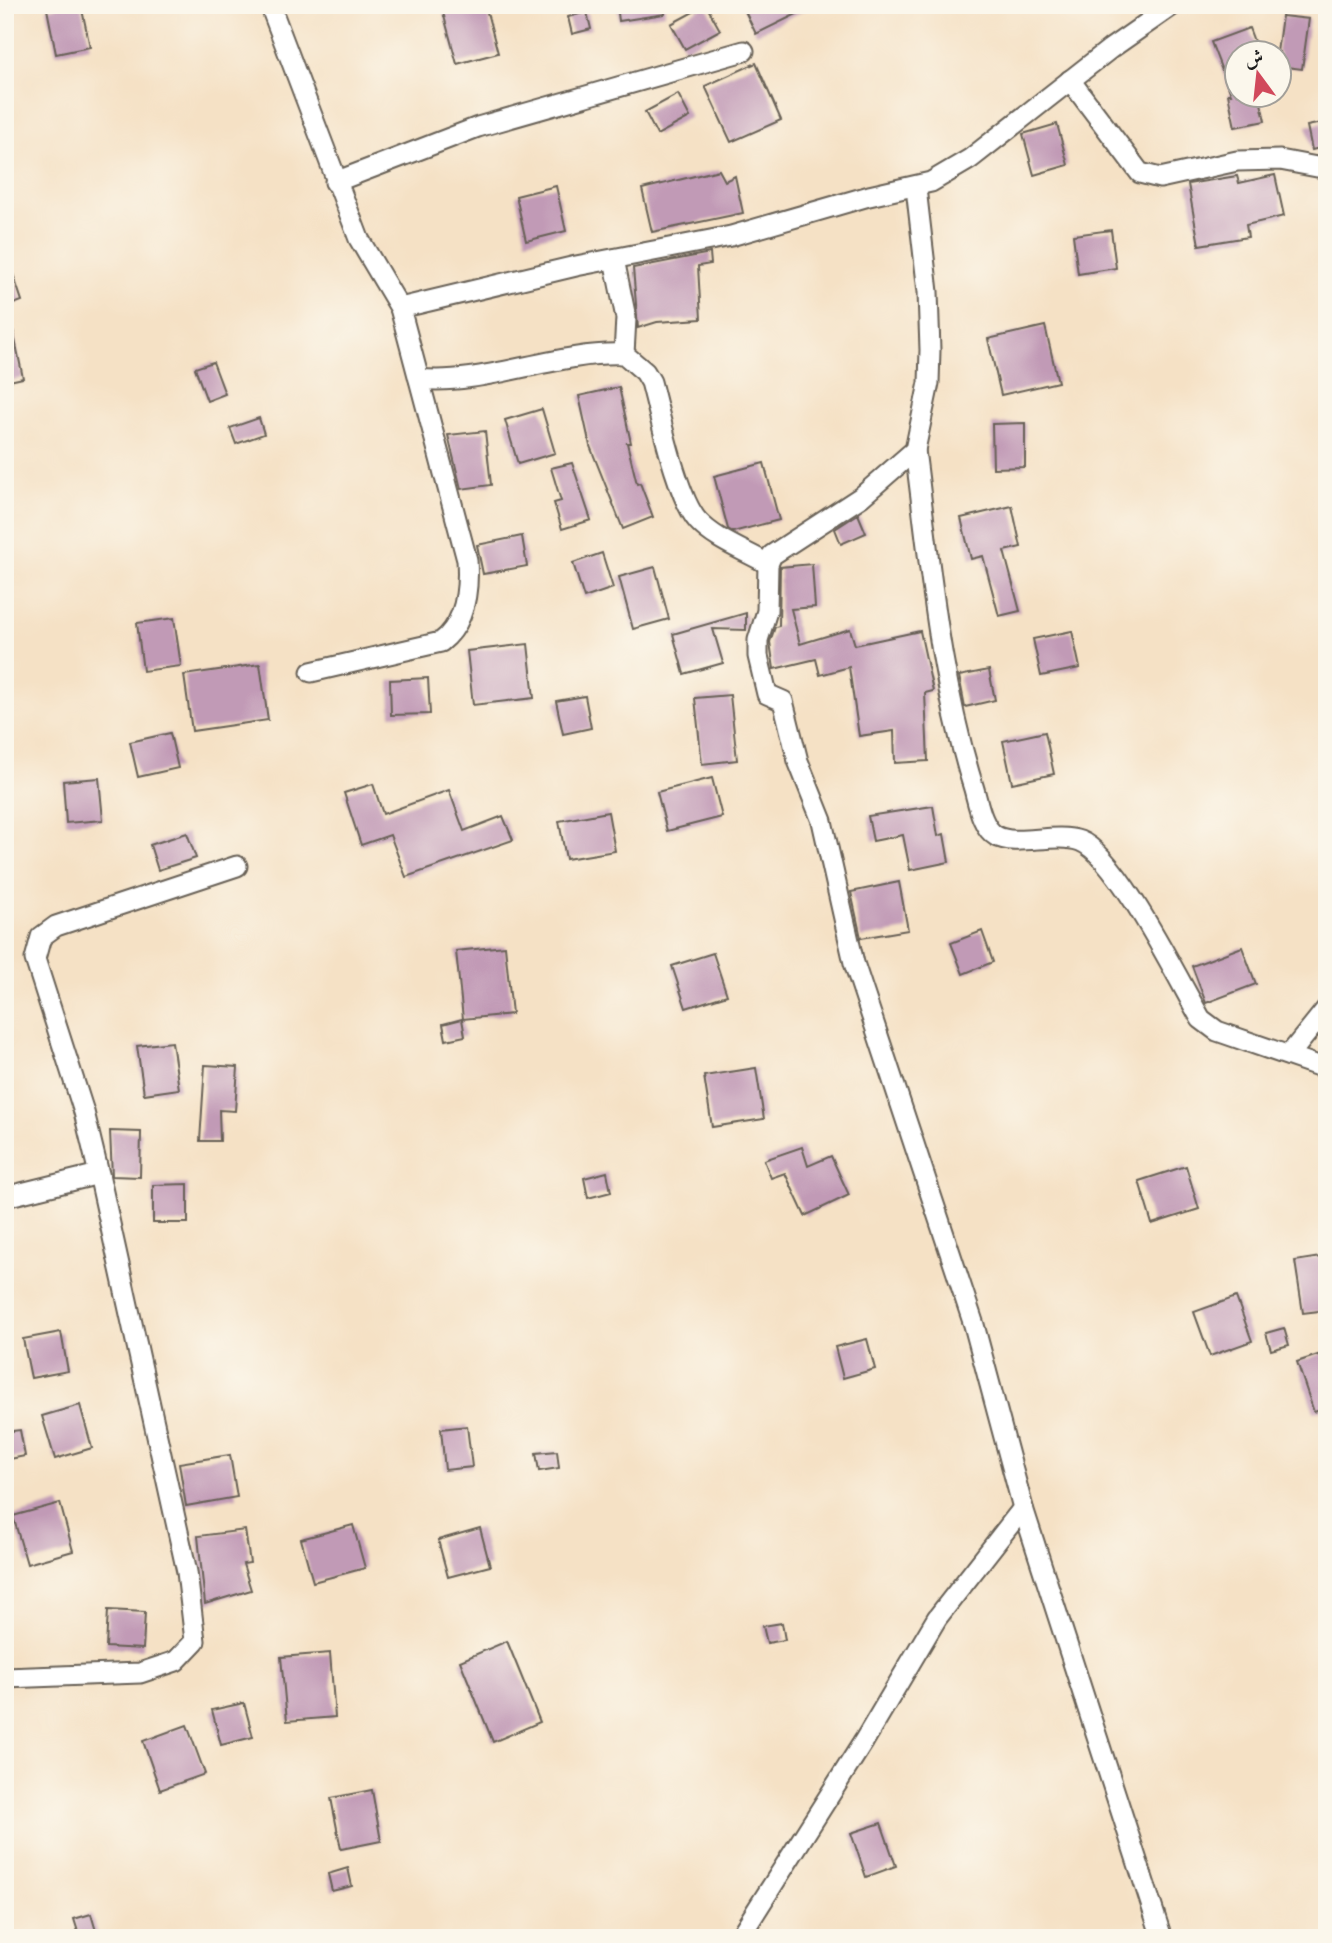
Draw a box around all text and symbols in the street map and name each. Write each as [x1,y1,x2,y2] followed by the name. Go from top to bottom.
[1224,38,1294,108] north arrow
[1242,45,1267,75] text: ش

